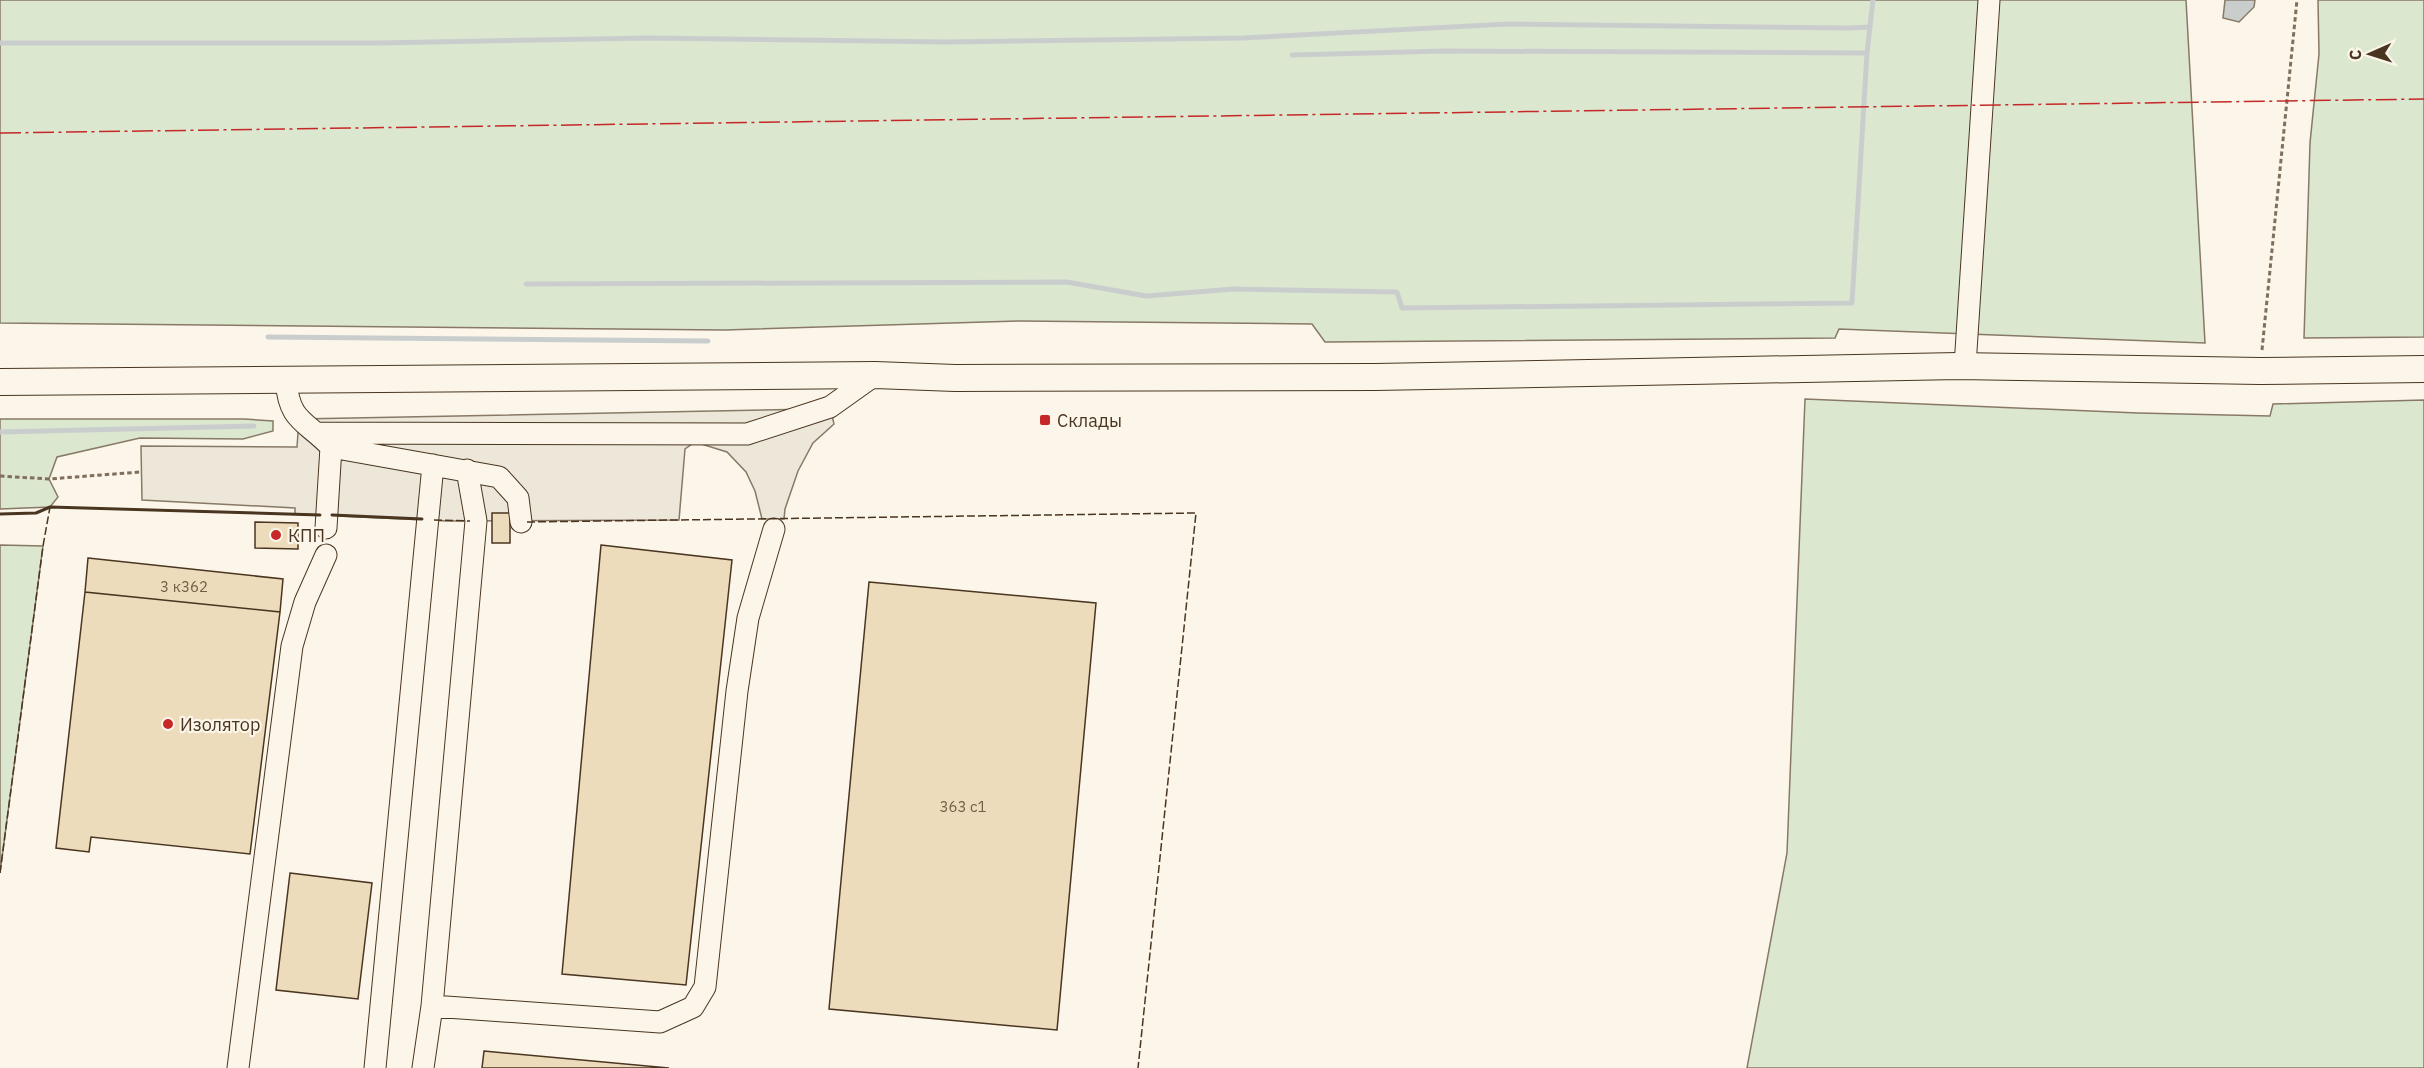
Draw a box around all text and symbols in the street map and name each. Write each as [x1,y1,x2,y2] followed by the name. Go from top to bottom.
[2340,24,2400,84] north arrow
[2345,49,2365,61] text: С
[1057,409,1122,432] place label: Склады
[1038,413,1052,427] marker: Склады
[288,524,325,547] place label: КПП
[269,528,283,542] marker: КПП
[160,577,208,596] house number: 3 к362
[180,713,260,736] place label: Изолятор
[161,717,175,731] marker: Изолятор
[939,797,987,816] house number: 363 с1

